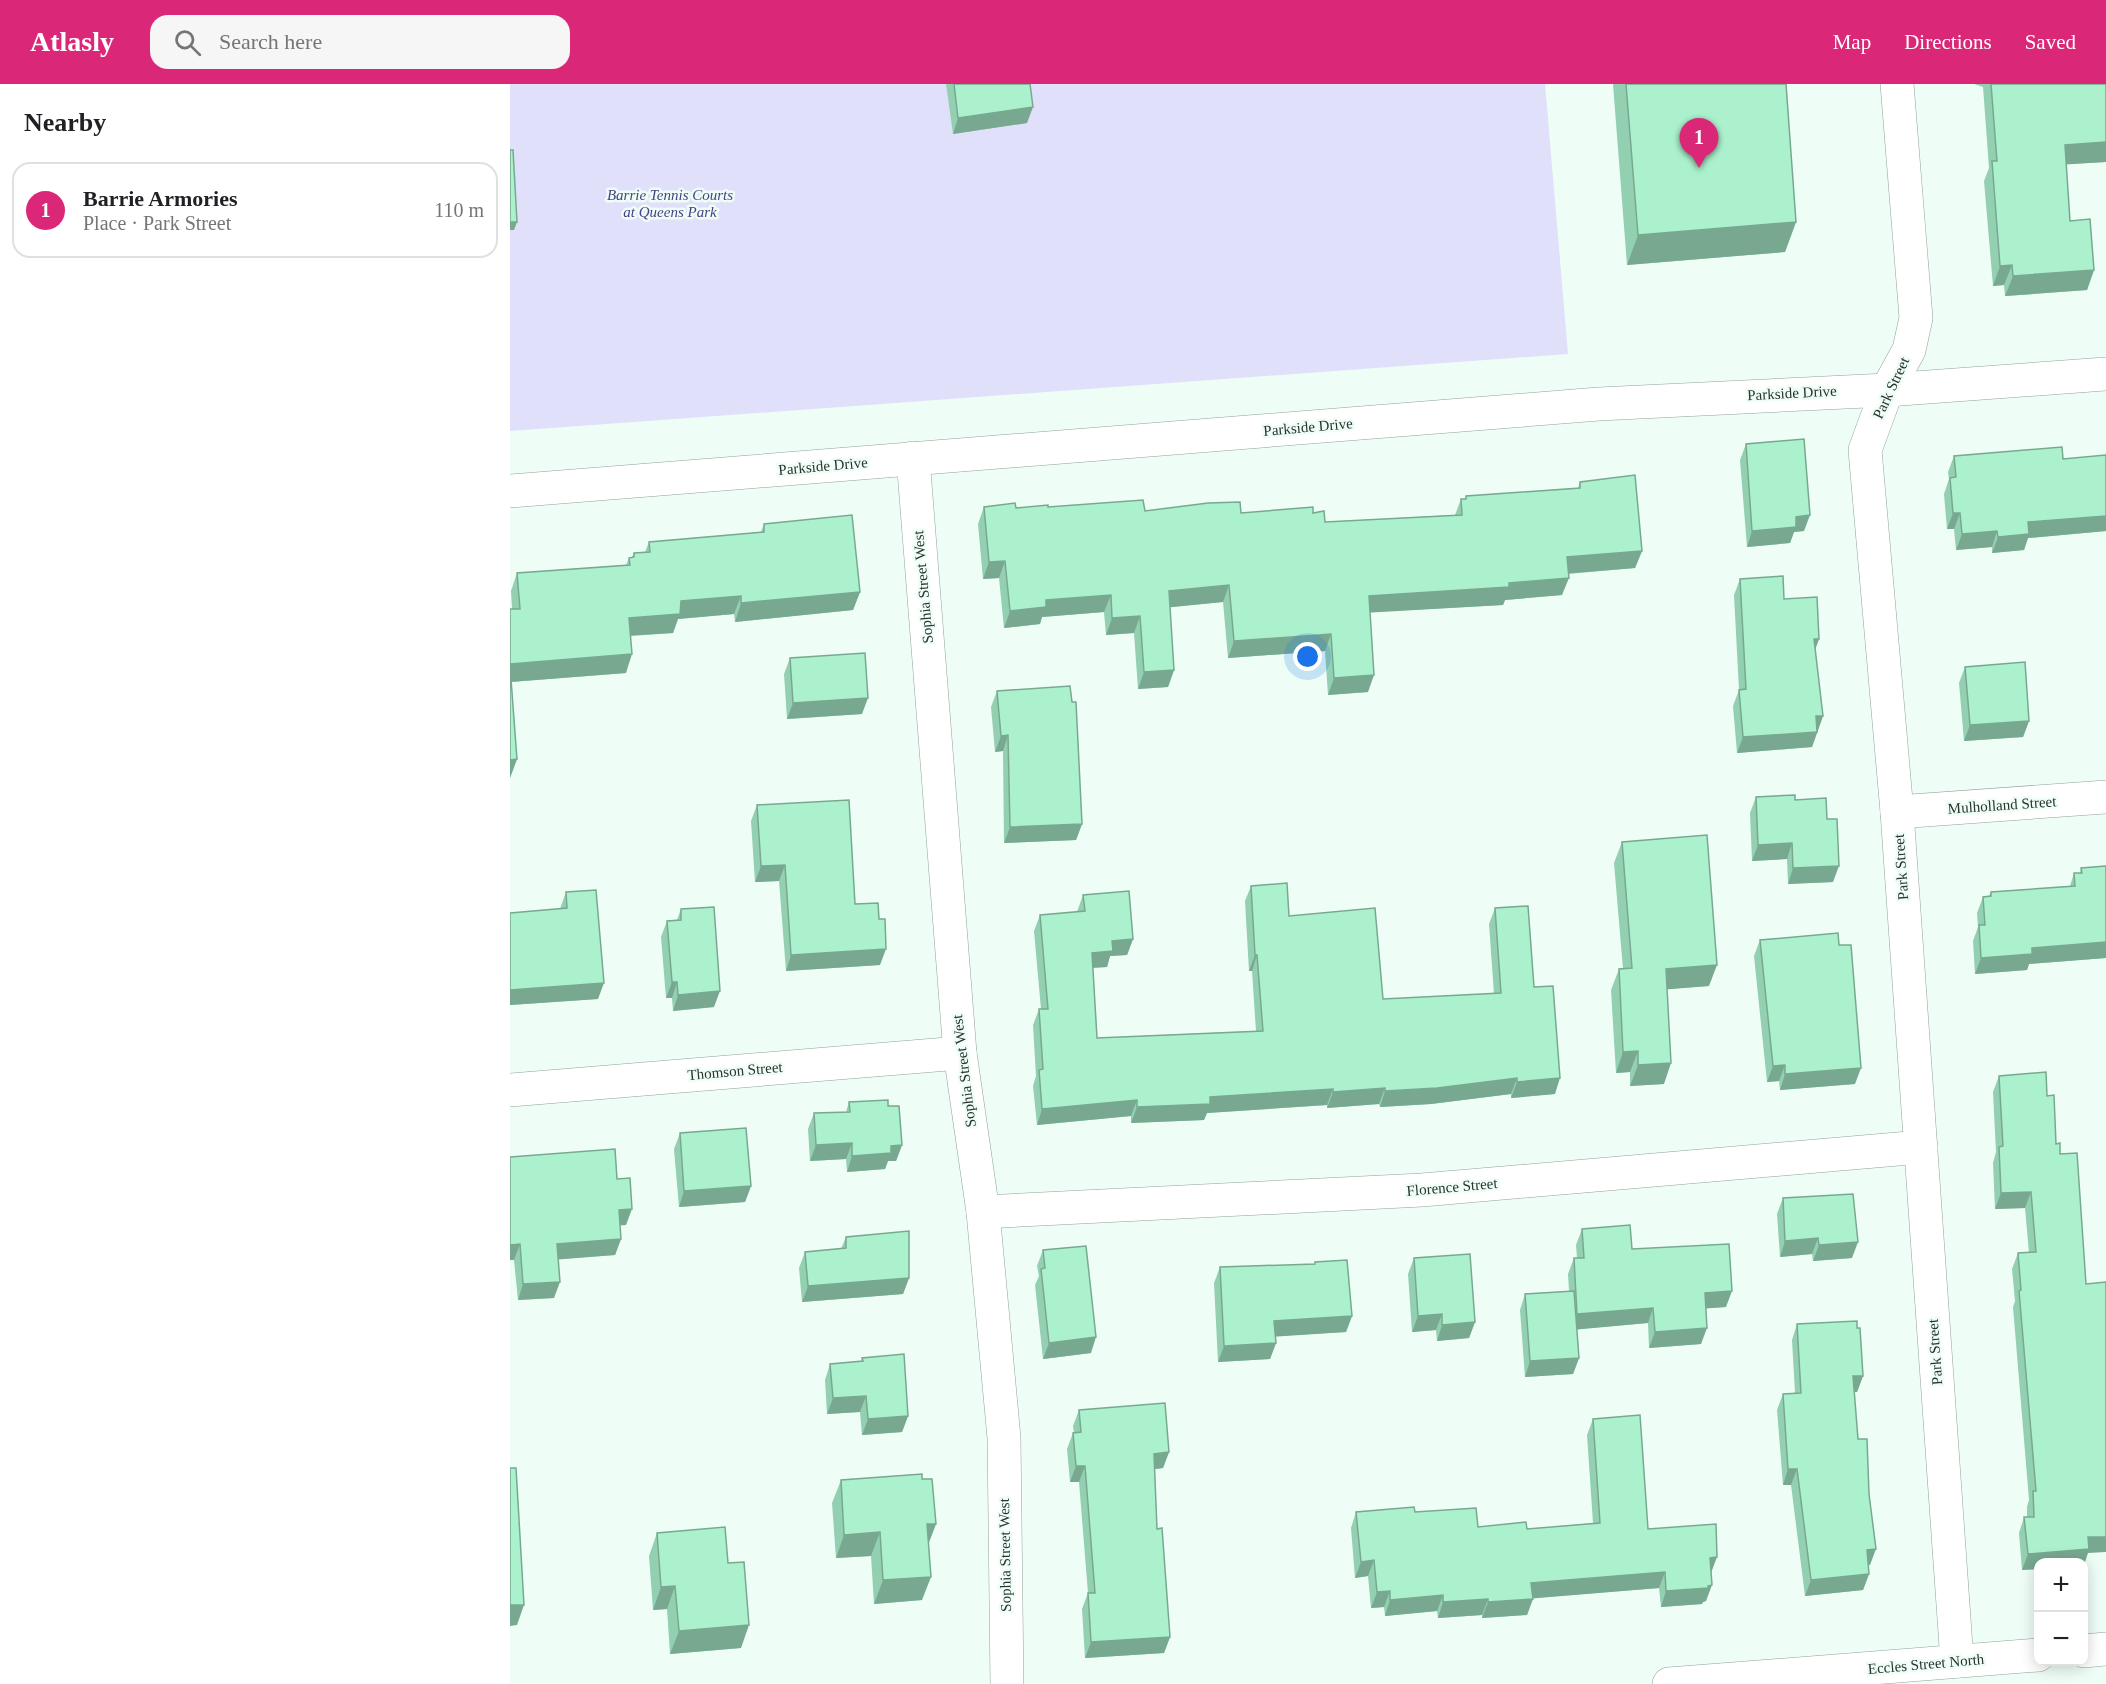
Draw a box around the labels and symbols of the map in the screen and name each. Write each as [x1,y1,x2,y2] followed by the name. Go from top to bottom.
[1680,118,1718,168] pin: 1
[607,187,733,220] park label: Barrie Tennis Courts at Queens Park
[1870,354,1913,421] street label: Park Street
[1747,383,1837,403] street label: Parkside Drive
[1263,415,1354,439] street label: Parkside Drive
[778,454,869,478] street label: Parkside Drive
[910,529,936,644] street label: Sophia Street West
[1293,642,1322,671] your location
[1947,793,2058,817] street label: Mulholland Street
[1891,833,1911,901] street label: Park Street
[949,1013,979,1128] street label: Sophia Street West
[687,1059,784,1083] street label: Thomson Street
[1406,1175,1499,1199] street label: Florence Street
[1925,1318,1945,1386] street label: Park Street
[996,1497,1014,1612] street label: Sophia Street West
[1867,1651,1985,1677] street label: Eccles Street North

